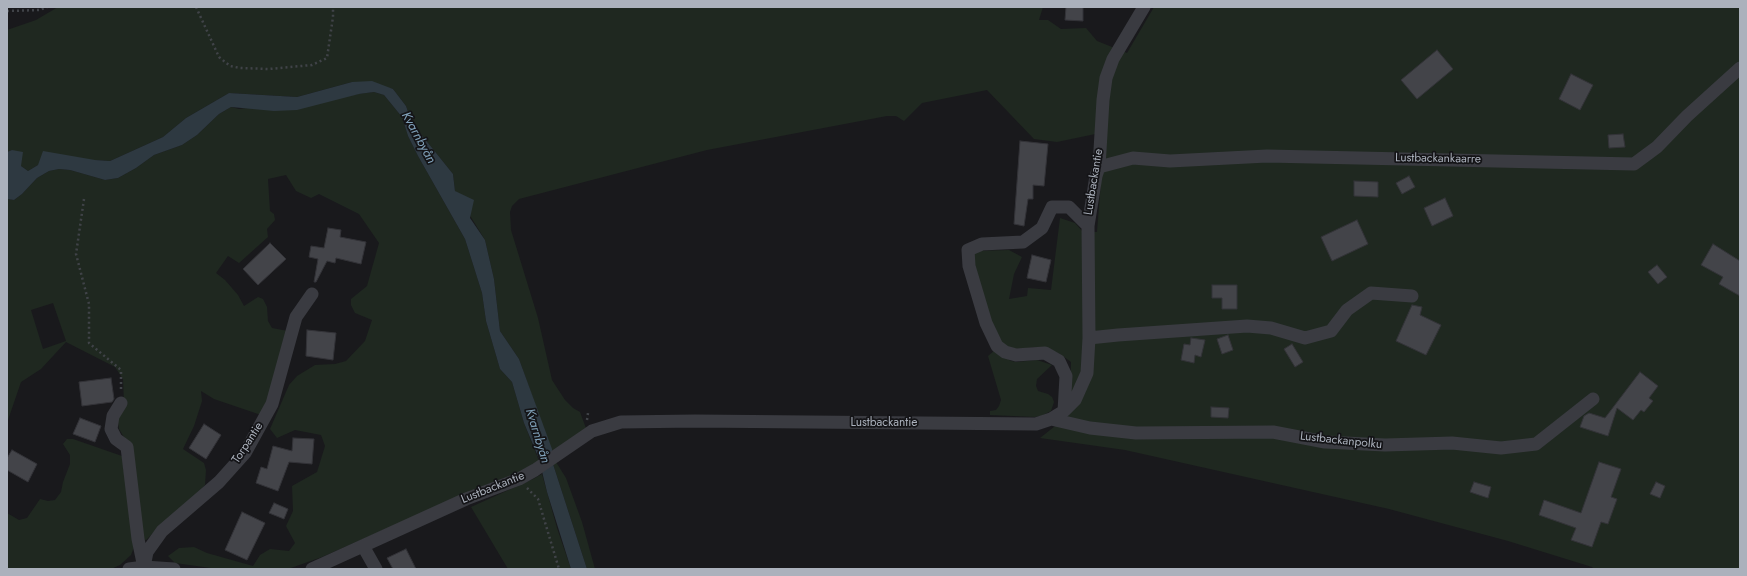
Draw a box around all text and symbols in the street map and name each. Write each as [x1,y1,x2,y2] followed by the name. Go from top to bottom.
[397,110,439,166] water label: Kvarnbyån
[1082,148,1106,216] street label: Lustbackantie
[1395,151,1481,167] street label: Lustbackankaarre
[521,407,553,465] water label: Kvarnbyån
[850,416,918,430] street label: Lustbackantie
[229,420,267,466] street label: Torpantie
[1299,430,1383,452] street label: Lustbackanpolku
[459,469,527,507] street label: Lustbackantie

